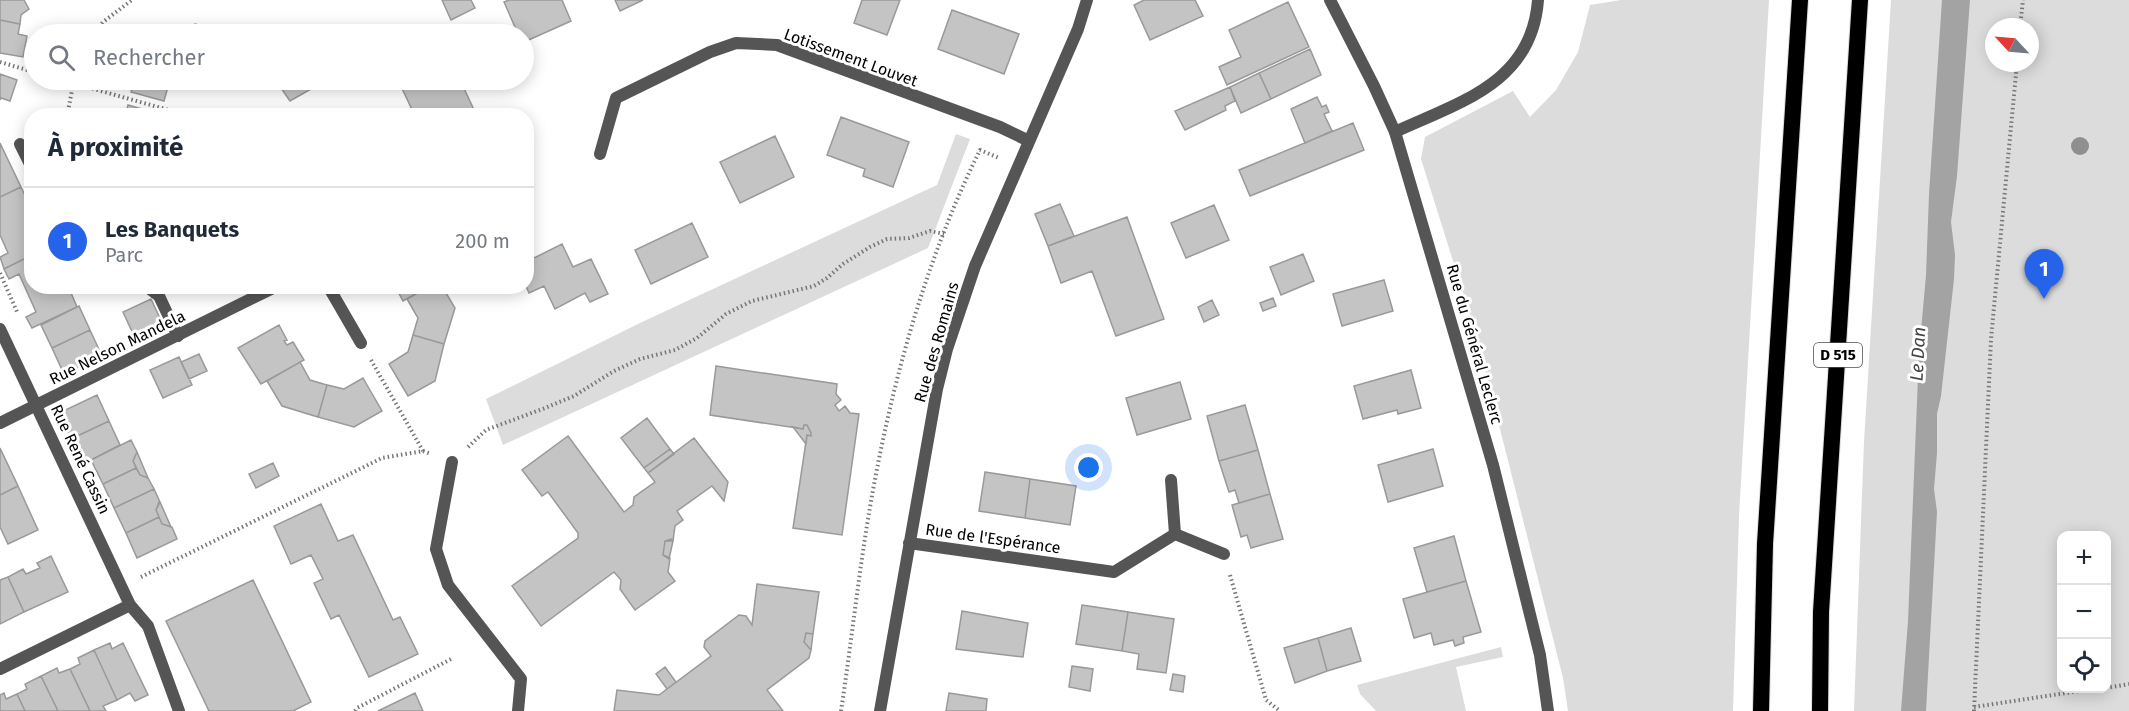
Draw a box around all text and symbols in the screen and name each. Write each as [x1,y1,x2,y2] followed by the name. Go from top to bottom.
[1985,18,2039,72] north arrow
[24,24,534,90] search box
[781,24,921,91] street label: Lotissement Louvet
[45,41,78,74] icon: search
[93,44,205,71] text: Rechercher
[48,132,183,163] text: À proximité
[105,216,239,243] text: Les Banquets
[63,229,72,253] text: 1
[455,229,510,253] text: 200 m
[105,243,143,267] text: Parc
[2024,250,2064,299] pin: 1
[1443,262,1507,427] street label: Rue du Général Leclerc
[910,280,963,405] street label: Rue des Romains
[46,306,188,389] street label: Rue Nelson Mandela
[1906,326,1930,382] water label: Le Dan
[1814,343,1862,367] road number: D 515
[47,402,114,517] street label: Rue René Cassin
[1074,453,1103,482] your location
[924,520,1062,557] street label: Rue de l'Espérance
[2057,531,2111,693] map controls
[2057,531,2111,585] button: +
[2057,585,2111,639] button: −
[2057,639,2111,693] button: locate

